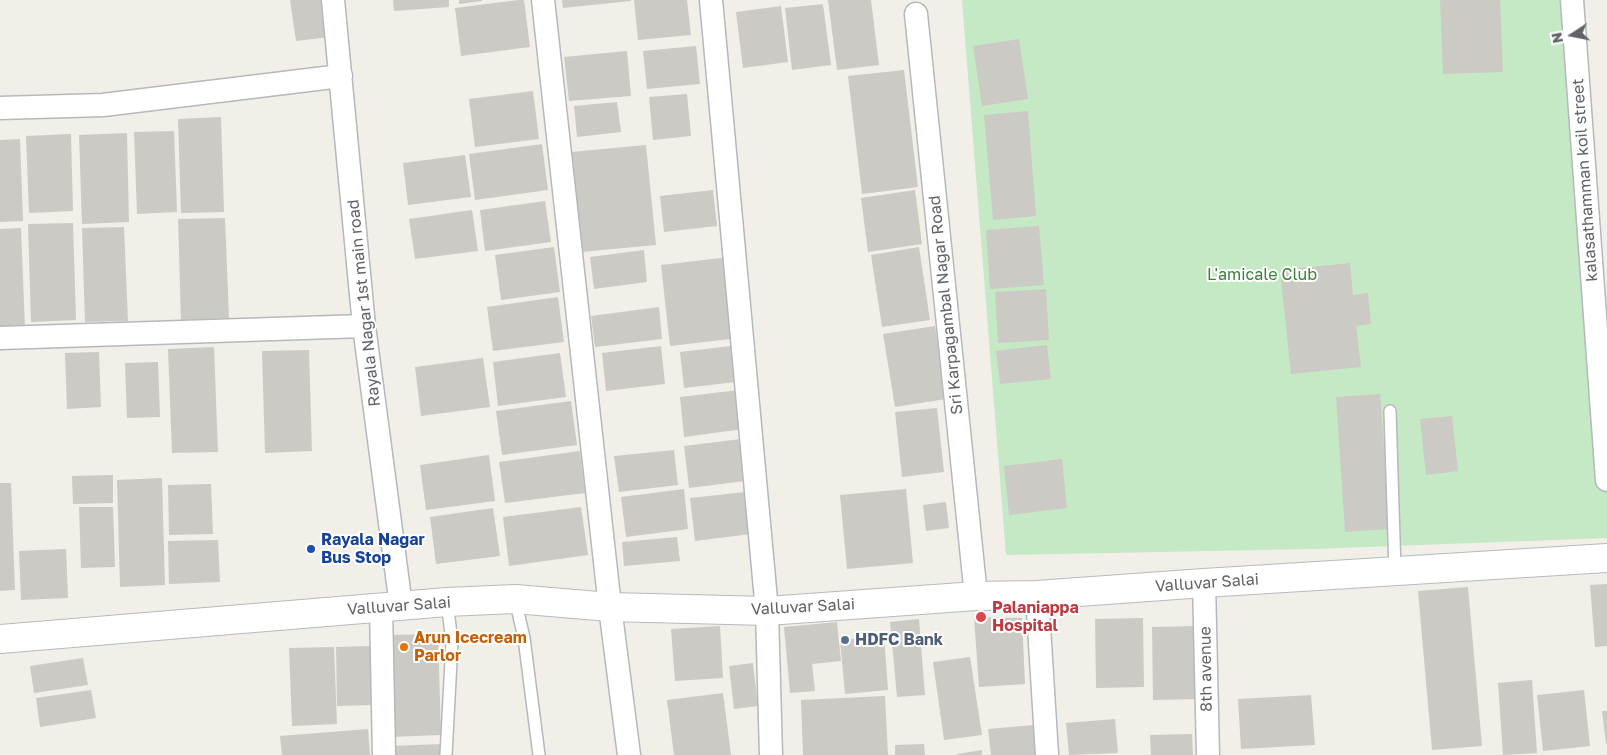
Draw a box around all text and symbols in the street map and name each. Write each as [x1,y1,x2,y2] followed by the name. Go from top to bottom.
[1547,10,1597,60] north arrow
[1547,31,1566,45] text: N
[1568,78,1602,282] street label: kalasathamman koil street
[925,194,967,416] street label: Sri Karpagambal Nagar Road
[344,199,384,407] street label: Rayala Nagar 1st main road
[1207,265,1317,285] park label: L'amicale Club
[321,530,425,568] place label: Rayala Nagar Bus Stop
[305,543,317,555] marker: Rayala Nagar Bus Stop
[1154,570,1260,596] street label: Valluvar Salai
[346,593,452,619] street label: Valluvar Salai
[750,595,856,619] street label: Valluvar Salai
[992,598,1079,636] place label: Palaniappa Hospital
[974,610,988,624] marker: Palaniappa Hospital
[1196,626,1216,712] street label: 8th avenue
[414,628,527,666] place label: Arun Icecream Parlor
[855,630,943,650] place label: HDFC Bank
[839,634,851,646] marker: HDFC Bank
[398,641,410,653] marker: Arun Icecream Parlor

